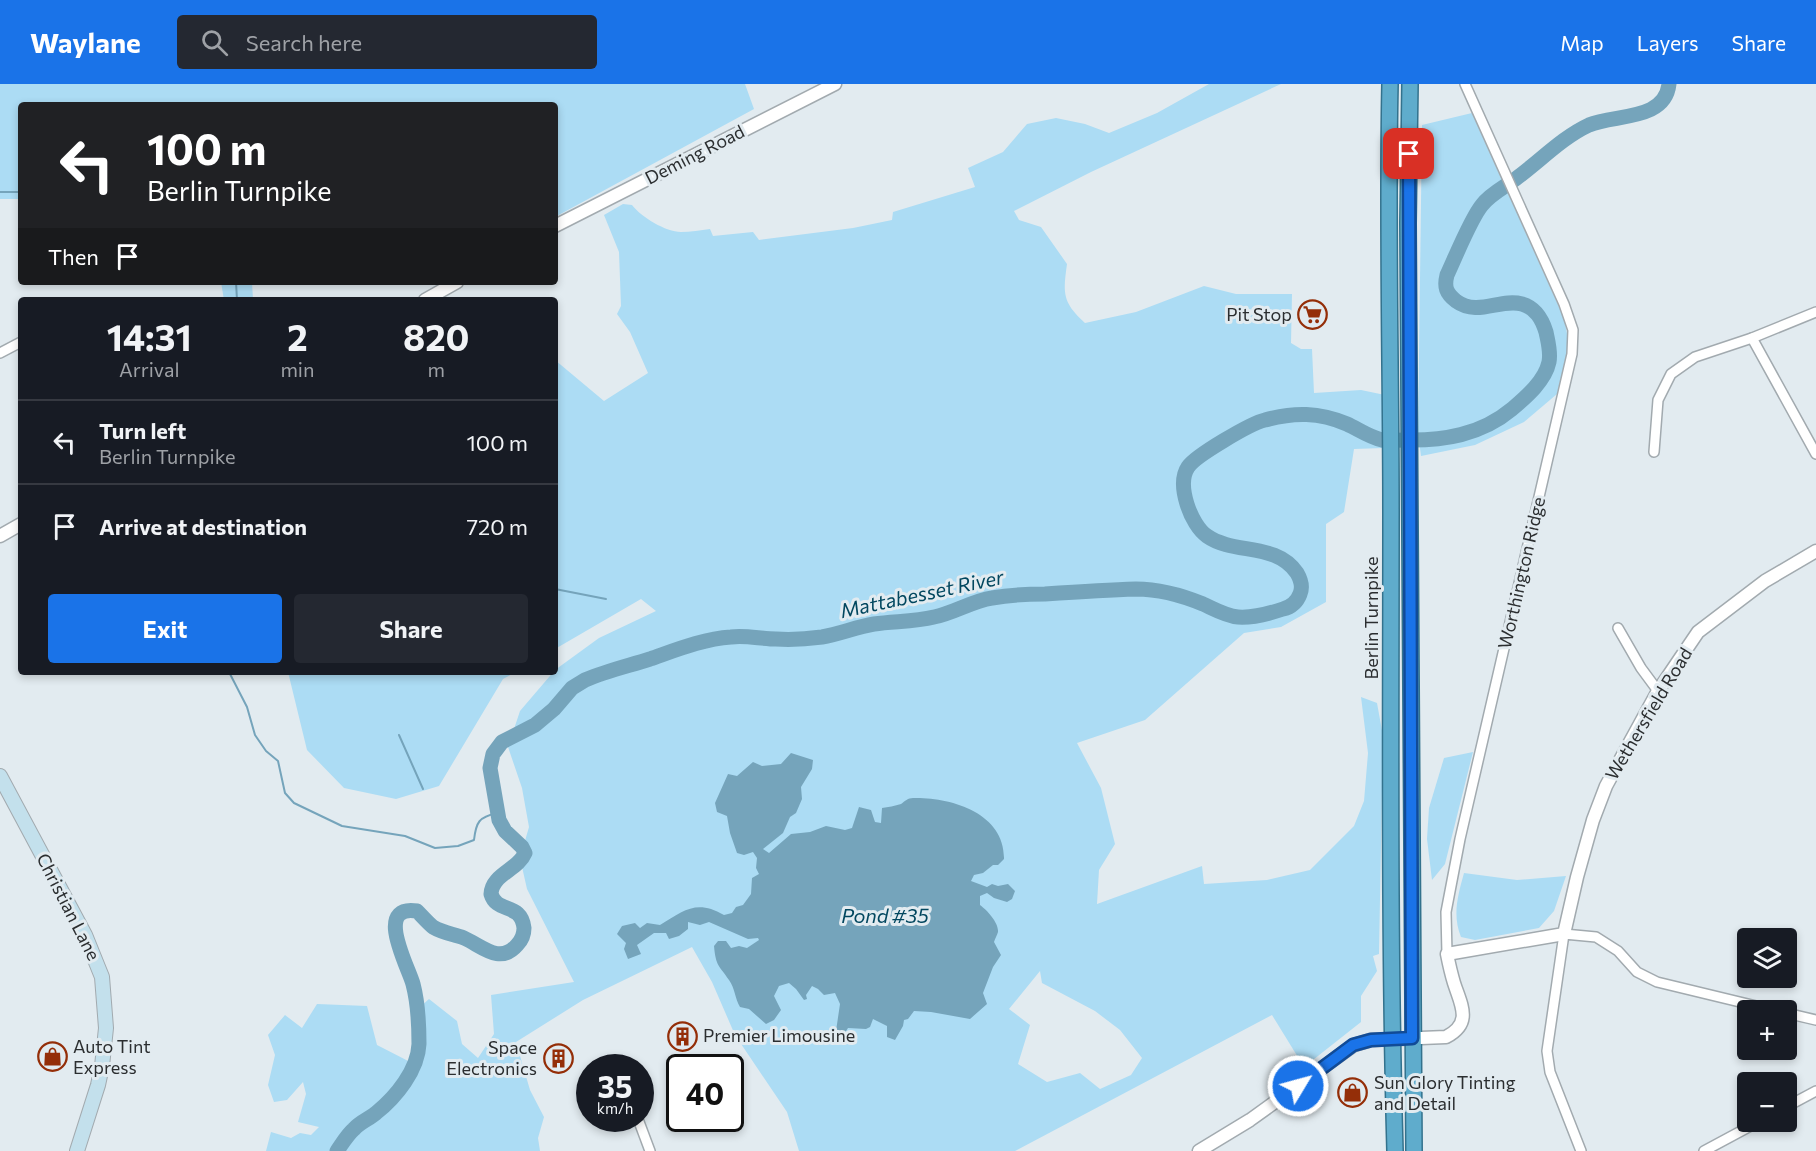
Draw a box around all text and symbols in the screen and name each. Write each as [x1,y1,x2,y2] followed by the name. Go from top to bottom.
[177,15,597,69] search box
[30,25,141,59] text: Waylane
[198,26,231,59] icon: search
[246,29,362,56] text: Search here
[1560,30,1604,55] text: Map
[1637,30,1699,55] text: Layers
[1732,30,1786,55] text: Share
[641,120,748,189] street label: Deming Road
[147,122,267,174] text: 100 m
[48,126,126,204] icon: left
[1383,128,1434,179] pin
[1392,137,1425,170] icon: arrive
[147,174,331,207] text: Berlin Turnpike
[111,240,144,273] icon: arrive
[48,243,99,270] text: Then
[1297,299,1329,331] supermarket icon: Pit Stop
[1226,303,1292,325] place label: Pit Stop
[107,314,192,358] text: 14:31
[287,314,308,358] text: 2
[403,314,469,358] text: 820
[119,357,179,381] text: Arrival
[280,357,314,381] text: min
[428,357,445,381] text: m
[99,417,186,444] text: Turn left
[48,426,81,459] icon: left
[466,429,528,456] text: 100 m
[99,444,236,468] text: Berlin Turnpike
[1493,495,1549,651] street label: Worthington Ridge
[48,510,81,543] icon: arrive
[99,513,307,540] text: Arrive at destination
[466,513,528,540] text: 720 m
[1360,557,1382,679] street label: Berlin Turnpike
[838,564,1007,622] water label: Mattabesset River
[48,594,282,663] button: Exit
[294,594,528,663] button: Share
[1600,643,1696,784] street label: Wethersfield Road
[32,849,105,964] street label: Christian Lane
[841,903,929,927] water label: Pond #35
[1737,928,1797,1132] map controls
[1737,928,1797,988] button: layers
[1737,1000,1797,1060] button: +
[666,1020,698,1052] building icon: Premier Limousine
[703,1024,855,1046] place label: Premier Limousine
[73,1035,151,1078] place label: Auto Tint Express
[446,1036,537,1079] place label: Space Electronics
[36,1041,68,1073] shop icon: Auto Tint Express
[542,1042,574,1074] building icon: Space Electronics
[666,1054,744,1132] speed limit sign: 40
[1266,1054,1330,1118] position arrow
[598,1067,632,1104] text: 35
[1374,1071,1516,1114] place label: Sun Glory Tinting and Detail
[1737,1072,1797,1132] button: −
[1337,1077,1369,1109] shop icon: Sun Glory Tinting and Detail
[597,1099,633,1117] text: km/h

